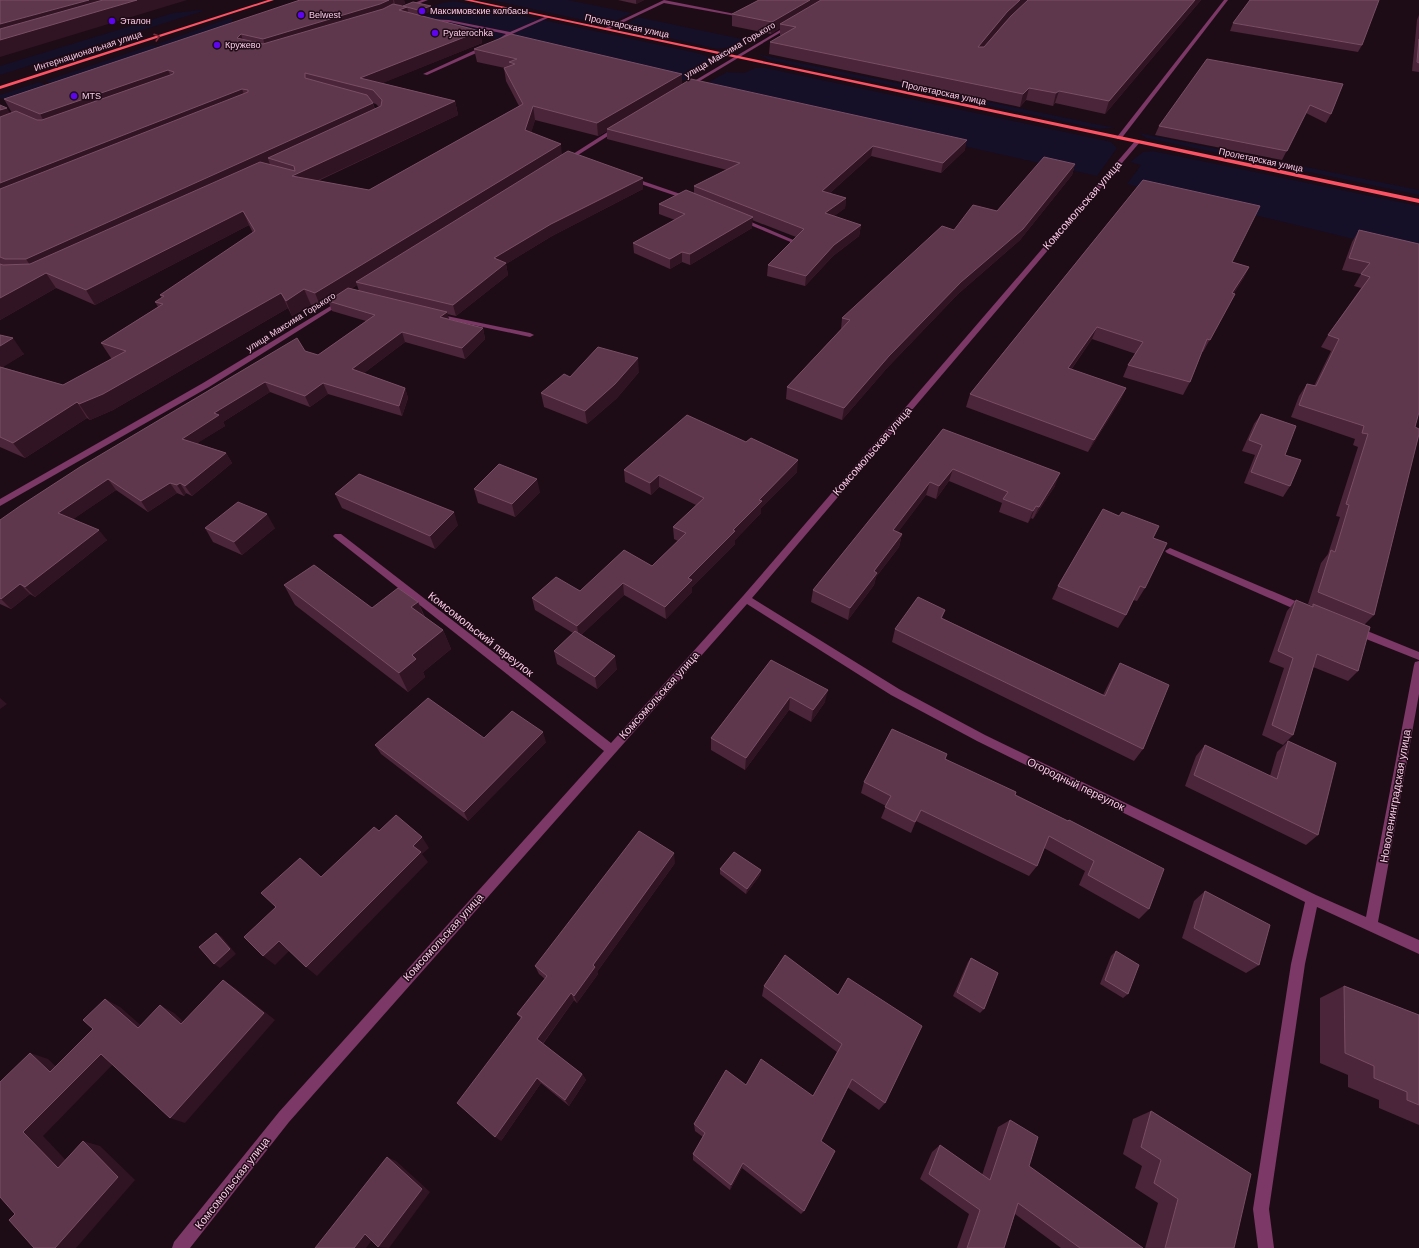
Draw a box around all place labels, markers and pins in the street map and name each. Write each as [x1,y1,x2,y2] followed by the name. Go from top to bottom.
[417,6,427,16] marker: Максимовские колбасы
[430,6,528,16] place label: Максимовские колбасы
[296,10,306,20] marker: Belwest
[309,10,341,20] place label: Belwest
[107,16,117,26] marker: Эталон
[120,16,151,26] place label: Эталон
[430,28,440,38] marker: Pyaterochka
[443,28,493,38] place label: Pyaterochka
[212,40,222,50] marker: Кружево
[225,40,260,50] place label: Кружево
[69,91,79,101] marker: MTS
[82,91,101,101] place label: MTS

